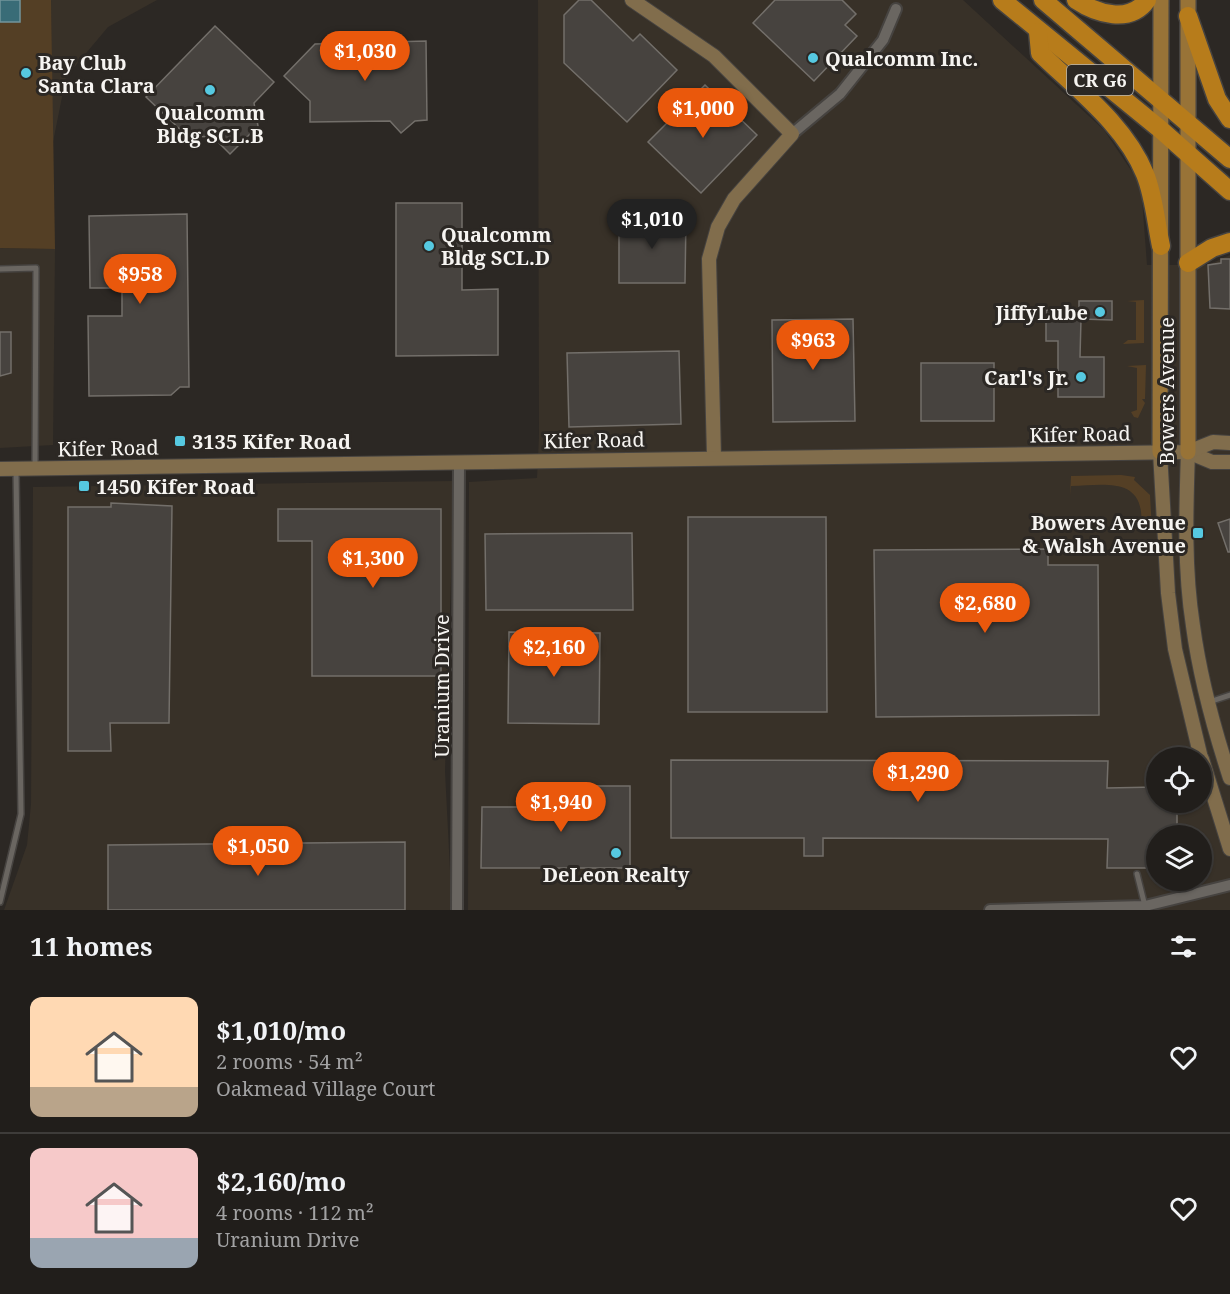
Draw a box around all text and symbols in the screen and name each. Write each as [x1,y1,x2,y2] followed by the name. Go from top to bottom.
[316,31,414,82] pin: $1,030
[334,37,396,64] text: $1,030
[825,45,978,72] place label: Qualcomm Inc.
[38,49,155,99] place label: Bay Club Santa Clara
[806,51,820,65] marker: Qualcomm Inc.
[1067,65,1133,95] road number: CR G6
[19,66,33,80] marker: Bay Club Santa Clara
[203,83,217,97] marker: Qualcomm Bldg SCL.B
[654,88,752,139] pin: $1,000
[672,94,734,121] text: $1,000
[155,99,265,149] place label: Qualcomm Bldg SCL.B
[603,199,701,250] pin: $1,010
[621,205,683,232] text: $1,010
[441,221,552,271] place label: Qualcomm Bldg SCL.D
[422,239,436,253] marker: Qualcomm Bldg SCL.D
[104,254,176,305] pin: $958
[117,260,163,287] text: $958
[994,299,1088,326] place label: JiffyLube
[1093,305,1107,319] marker: JiffyLube
[1153,317,1180,465] street label: Bowers Avenue
[777,320,849,371] pin: $963
[790,326,836,353] text: $963
[984,364,1069,391] place label: Carl's Jr.
[1074,370,1088,384] marker: Carl's Jr.
[1029,420,1131,448] street label: Kifer Road
[543,426,645,454] street label: Kifer Road
[192,428,351,455] place label: 3135 Kifer Road
[57,434,159,462] street label: Kifer Road
[173,434,187,448] marker: 3135 Kifer Road
[96,473,255,500] place label: 1450 Kifer Road
[77,479,91,493] marker: 1450 Kifer Road
[1022,509,1186,559] place label: Bowers Avenue & Walsh Avenue
[1191,526,1205,540] marker: Bowers Avenue & Walsh Avenue
[324,538,422,589] pin: $1,300
[342,544,404,571] text: $1,300
[936,583,1034,634] pin: $2,680
[954,589,1016,616] text: $2,680
[428,614,455,758] street label: Uranium Drive
[505,627,603,678] pin: $2,160
[523,633,585,660] text: $2,160
[1146,747,1212,891] map controls
[1146,747,1212,813] button: locate
[869,752,967,803] pin: $1,290
[887,758,949,785] text: $1,290
[512,782,610,833] pin: $1,940
[530,788,592,815] text: $1,940
[1146,825,1212,891] button: layers
[209,826,307,877] pin: $1,050
[227,832,289,859] text: $1,050
[609,846,623,860] marker: DeLeon Realty
[543,861,690,888] place label: DeLeon Realty
[30,928,152,964] text: 11 homes
[1167,930,1200,963] icon: filters
[216,1012,346,1048] text: $1,010/mo
[78,1021,150,1093] icon: home
[1167,1041,1200,1074] icon: heart
[216,1048,363,1075] text: 2 rooms · 54 m²
[216,1075,435,1102] text: Oakmead Village Court
[216,1163,346,1199] text: $2,160/mo
[78,1172,150,1244] icon: home
[1167,1192,1200,1225] icon: heart
[216,1199,374,1226] text: 4 rooms · 112 m²
[216,1226,359,1253] text: Uranium Drive

